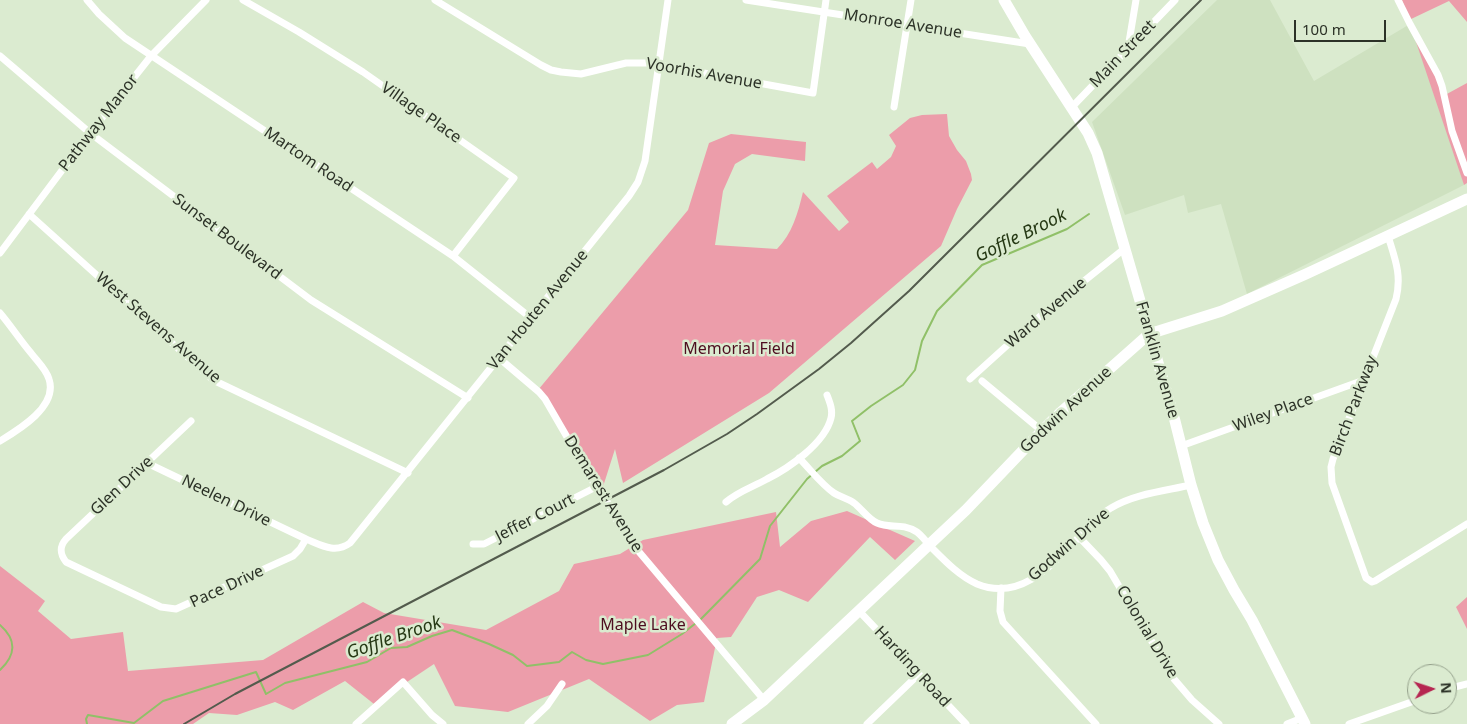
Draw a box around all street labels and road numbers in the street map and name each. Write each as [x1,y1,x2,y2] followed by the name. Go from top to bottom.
[843,5,963,43] street label: Monroe Avenue
[1086,16,1160,92] street label: Main Street
[645,54,763,94] street label: Voorhis Avenue
[55,71,143,175] street label: Pathway Manor
[377,78,465,148] street label: Village Place
[260,123,356,197] street label: Martom Road
[169,190,285,284] street label: Sunset Boulevard
[484,246,592,374] street label: Van Houten Avenue
[92,268,224,388] street label: West Stevens Avenue
[1002,274,1090,352] street label: Ward Avenue
[1131,299,1183,421] street label: Franklin Avenue
[1326,353,1382,459] street label: Birch Parkway
[1016,363,1116,457] street label: Godwin Avenue
[1230,390,1316,436] street label: Wiley Place
[559,432,647,556] street label: Demarest Avenue
[87,452,157,520] street label: Glen Drive
[178,471,274,531] street label: Neelen Drive
[492,490,578,546] street label: Jeffer Court
[1024,504,1114,586] street label: Godwin Drive
[187,562,267,612] street label: Pace Drive
[1112,582,1182,682] street label: Colonial Drive
[870,623,954,711] street label: Harding Road

